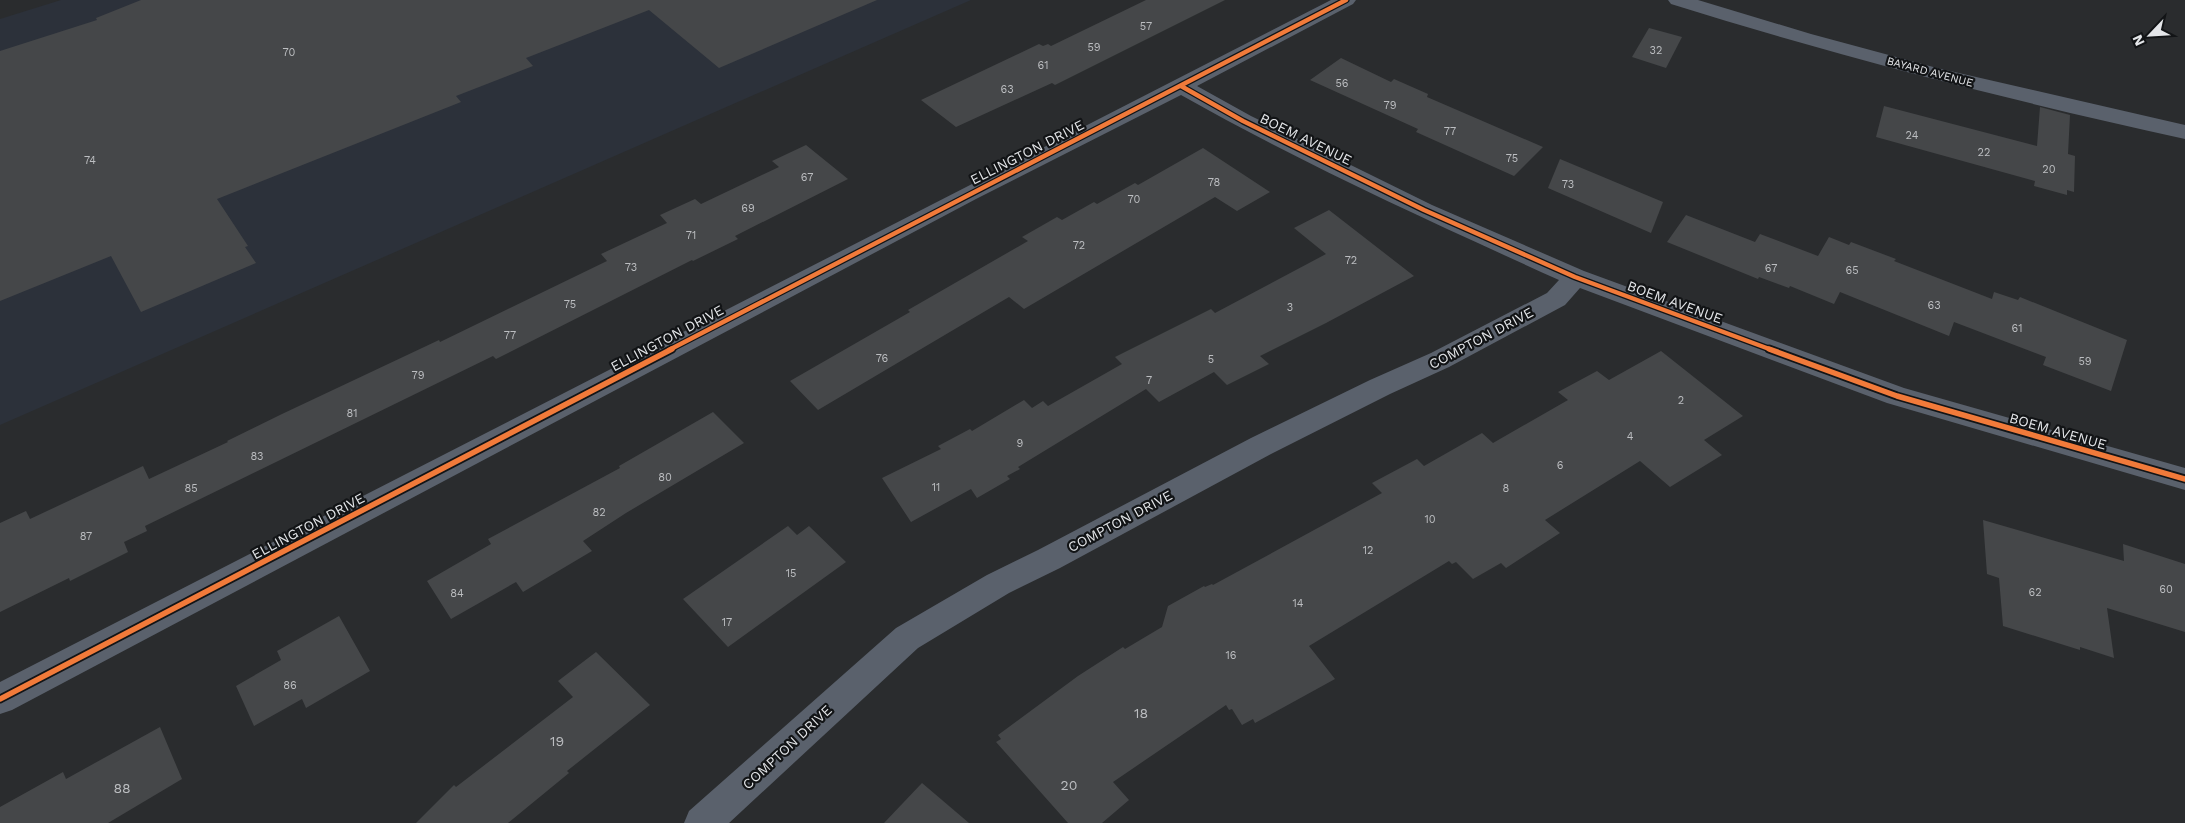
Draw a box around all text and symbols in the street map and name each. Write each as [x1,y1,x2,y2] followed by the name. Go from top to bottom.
[2125,10,2175,60] north arrow
[1140,20,1152,33] house number: 57
[2129,32,2148,49] text: N
[1087,41,1101,54] house number: 59
[1650,44,1662,57] house number: 32
[283,46,296,59] house number: 70
[1886,54,1974,90] street label: BAYARD AVENUE
[1038,59,1048,72] house number: 61
[1335,77,1349,90] house number: 56
[1000,83,1014,96] house number: 63
[1384,99,1397,112] house number: 79
[1257,110,1355,168] street label: BOEM AVENUE
[968,116,1087,188] street label: ELLINGTON DRIVE
[1444,125,1456,138] house number: 77
[1906,129,1919,142] house number: 24
[1978,146,1990,159] house number: 22
[1506,152,1518,165] house number: 75
[84,154,96,167] house number: 74
[2042,163,2056,176] house number: 20
[801,171,813,184] house number: 67
[1208,176,1221,189] house number: 78
[1562,178,1574,191] house number: 73
[1128,193,1141,206] house number: 70
[741,202,755,215] house number: 69
[686,229,696,242] house number: 71
[1073,239,1085,252] house number: 72
[1345,254,1357,267] house number: 72
[625,261,637,274] house number: 73
[1765,262,1777,275] house number: 67
[1845,264,1859,277] house number: 65
[1625,277,1725,327] street label: BOEM AVENUE
[564,298,576,311] house number: 75
[1927,299,1941,312] house number: 63
[608,301,726,374] street label: ELLINGTON DRIVE
[1287,301,1293,314] house number: 3
[1426,304,1536,372] street label: COMPTON DRIVE
[2012,322,2022,335] house number: 61
[504,329,516,342] house number: 77
[876,352,889,365] house number: 76
[1208,353,1214,366] house number: 5
[2078,355,2092,368] house number: 59
[412,369,425,382] house number: 79
[1146,374,1152,387] house number: 7
[1678,394,1684,407] house number: 2
[346,407,358,420] house number: 81
[2008,409,2108,453] street label: BOEM AVENUE
[1627,430,1634,443] house number: 4
[1017,437,1024,450] house number: 9
[251,450,263,463] house number: 83
[1557,459,1564,472] house number: 6
[658,471,672,484] house number: 80
[932,481,940,494] house number: 11
[184,482,198,495] house number: 85
[1503,482,1510,495] house number: 8
[1065,487,1175,555] street label: COMPTON DRIVE
[249,489,367,562] street label: ELLINGTON DRIVE
[592,506,606,519] house number: 82
[1424,513,1436,526] house number: 10
[80,530,92,543] house number: 87
[1363,544,1373,557] house number: 12
[786,567,796,580] house number: 15
[2159,583,2173,596] house number: 60
[2028,586,2042,599] house number: 62
[450,587,464,600] house number: 84
[1292,597,1304,610] house number: 14
[722,616,732,629] house number: 17
[1226,649,1237,662] house number: 16
[283,679,297,692] house number: 86
[739,702,835,792] street label: COMPTON DRIVE
[1134,705,1148,721] house number: 18
[550,733,564,749] house number: 19
[1061,777,1077,793] house number: 20
[113,780,131,796] house number: 88

